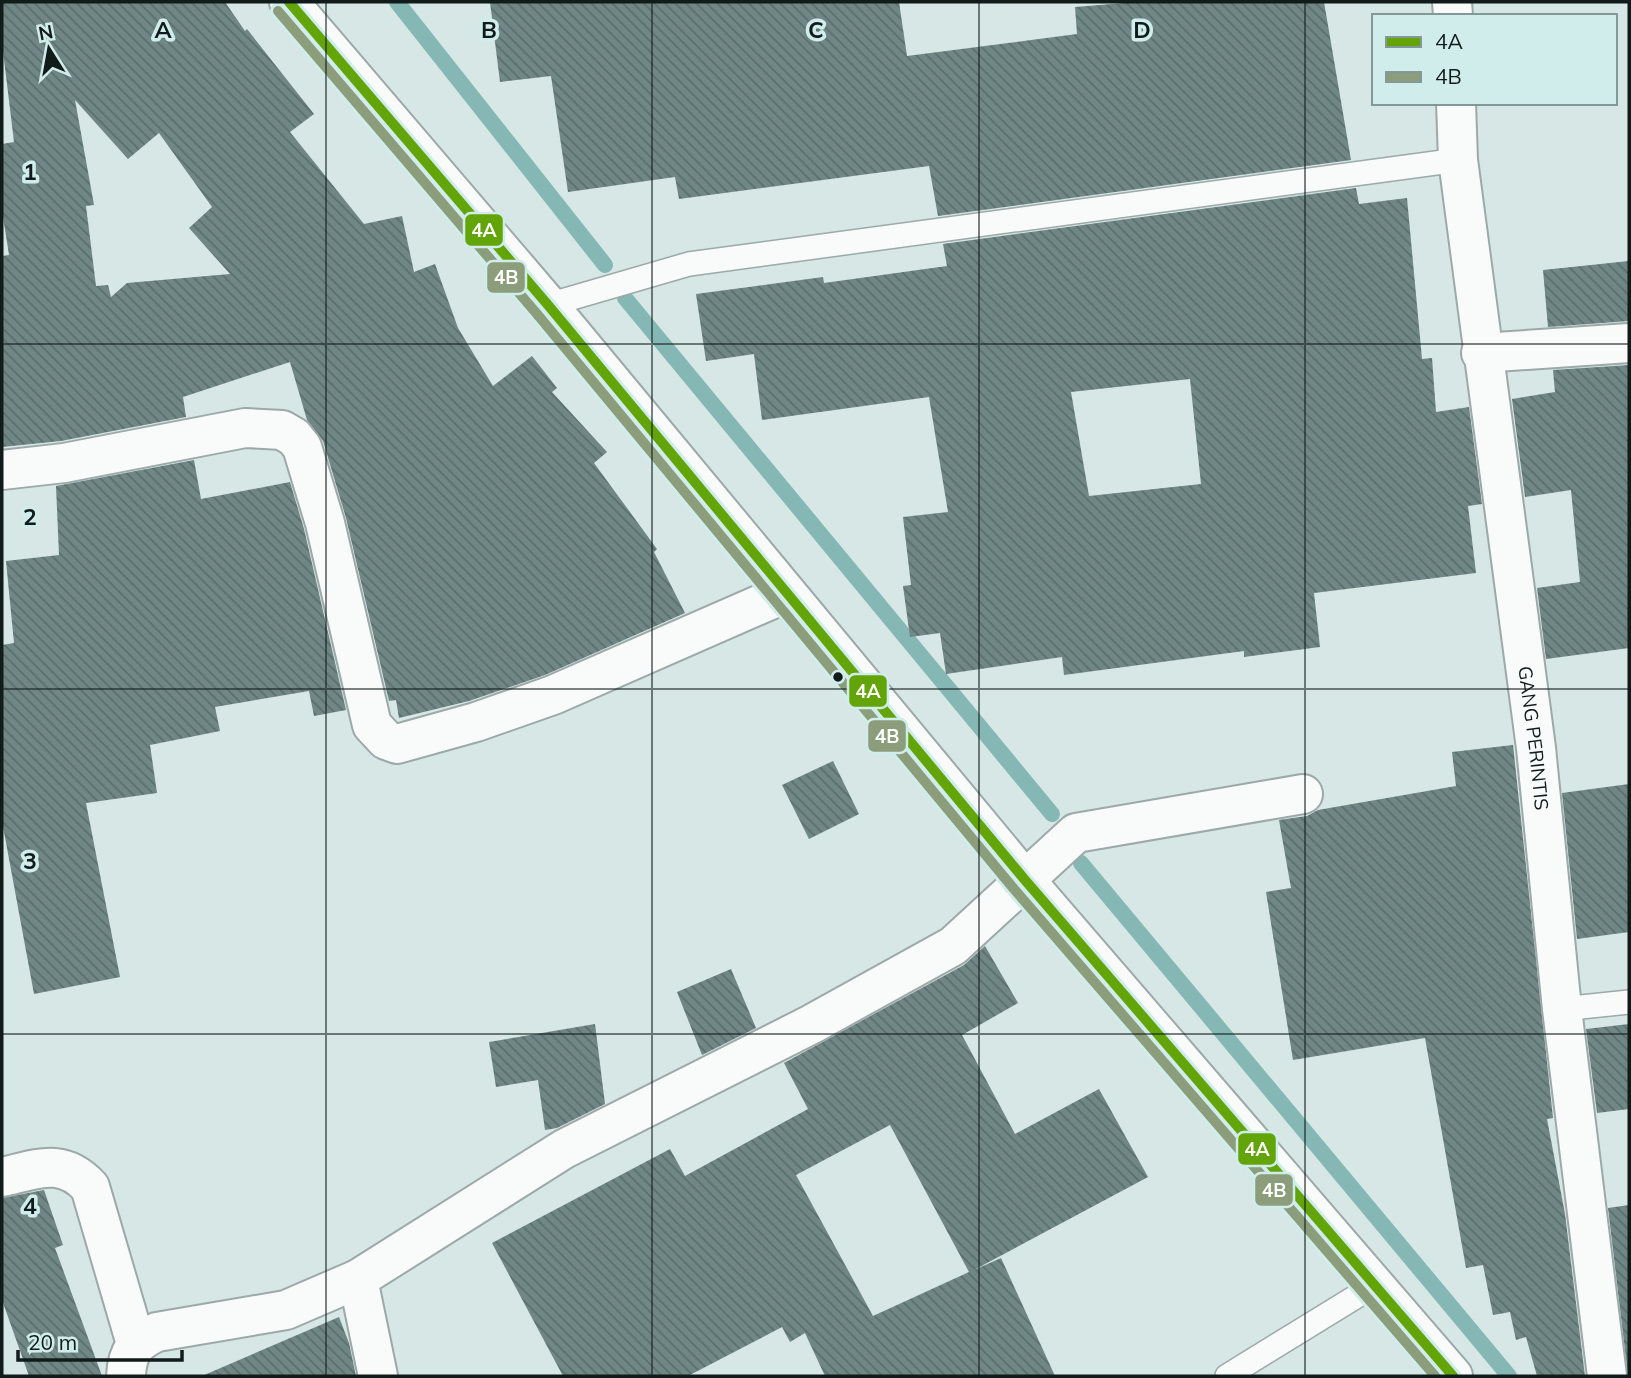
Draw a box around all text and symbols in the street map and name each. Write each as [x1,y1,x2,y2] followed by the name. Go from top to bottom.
[14,14,84,84] north arrow
[1372,14,1617,105] legend
[154,15,172,44] text: A
[481,15,497,44] text: B
[808,15,824,44] text: C
[1133,15,1151,44] text: D
[36,19,55,45] text: N
[1435,28,1464,54] text: 4A
[1435,63,1462,89] text: 4B
[23,157,37,186] text: 1
[464,213,504,247] line badge: 4A
[471,218,498,242] text: 4A
[486,261,526,294] line badge: 4B
[494,265,518,289] text: 4B
[23,502,37,531] text: 2
[1513,664,1554,811] street label: GANG PERINTIS
[831,670,845,684] unlabelled marker
[848,674,888,708] line badge: 4A
[855,679,882,703] text: 4A
[867,719,907,753] line badge: 4B
[875,724,899,748] text: 4B
[23,846,37,875] text: 3
[1237,1132,1277,1166] line badge: 4A
[1244,1137,1271,1161] text: 4A
[1254,1173,1294,1207] line badge: 4B
[1262,1178,1286,1202] text: 4B
[23,1191,37,1220] text: 4
[18,1318,182,1362] scale bar
[28,1329,77,1355] text: 20 m

